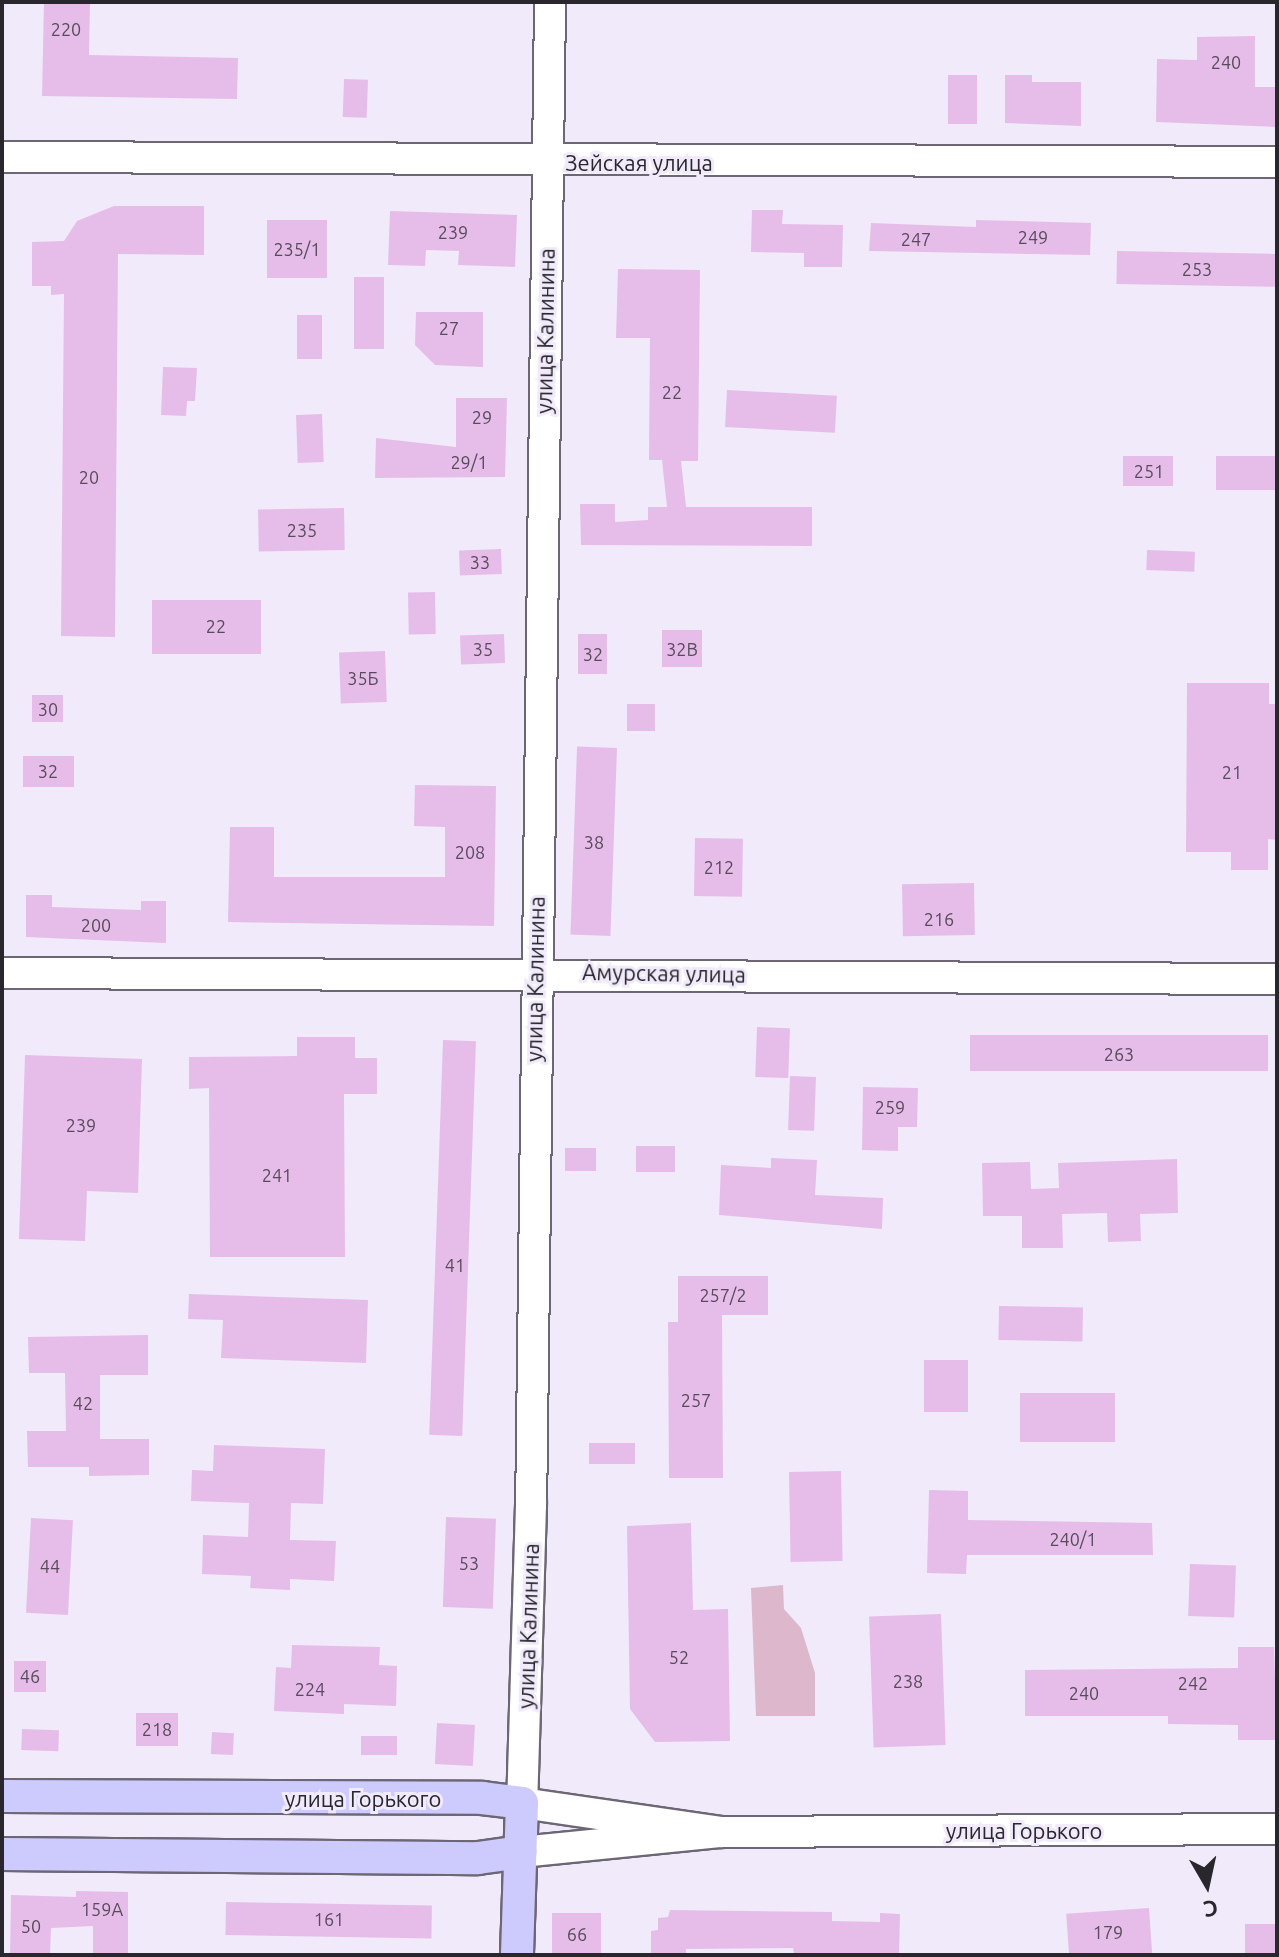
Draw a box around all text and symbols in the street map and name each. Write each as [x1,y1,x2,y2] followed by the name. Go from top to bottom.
[51,18,81,40] house number: 220
[1211,51,1241,73] house number: 240
[565,150,713,176] street label: Зейская улица
[438,221,468,243] house number: 239
[1018,226,1048,248] house number: 249
[901,228,931,250] house number: 247
[273,238,321,260] house number: 235/1
[530,248,560,414] street label: улица Калинина
[1182,258,1212,280] house number: 253
[439,317,459,339] house number: 27
[662,381,682,403] house number: 22
[472,406,492,428] house number: 29
[450,451,488,473] house number: 29/1
[1134,460,1164,482] house number: 251
[79,466,99,488] house number: 20
[287,519,317,541] house number: 235
[470,551,490,573] house number: 33
[206,615,226,637] house number: 22
[473,638,493,660] house number: 35
[666,638,698,660] house number: 32В
[583,643,603,665] house number: 32
[347,667,379,689] house number: 35Б
[38,698,58,720] house number: 30
[38,760,58,782] house number: 32
[1222,761,1242,783] house number: 21
[584,831,604,853] house number: 38
[455,841,485,863] house number: 208
[704,856,734,878] house number: 212
[520,896,550,1062] street label: улица Калинина
[924,908,954,930] house number: 216
[81,914,111,936] house number: 200
[582,958,746,988] street label: Амурская улица
[1104,1043,1134,1065] house number: 263
[875,1096,905,1118] house number: 259
[66,1114,96,1136] house number: 239
[262,1164,292,1186] house number: 241
[445,1254,465,1276] house number: 41
[699,1284,747,1306] house number: 257/2
[681,1389,711,1411] house number: 257
[73,1392,93,1414] house number: 42
[1049,1528,1097,1550] house number: 240/1
[512,1543,544,1709] street label: улица Калинина
[459,1552,479,1574] house number: 53
[40,1555,60,1577] house number: 44
[669,1646,689,1668] house number: 52
[20,1665,40,1687] house number: 46
[893,1670,923,1692] house number: 238
[1178,1672,1208,1694] house number: 242
[295,1678,325,1700] house number: 224
[1069,1682,1099,1704] house number: 240
[142,1718,172,1740] house number: 218
[285,1786,441,1812] street label: улица Горького
[946,1818,1102,1844] street label: улица Горького
[1167,1845,1247,1925] north arrow
[1202,1896,1220,1923] text: С
[81,1898,123,1920] house number: 159А
[314,1908,344,1930] house number: 161
[21,1915,41,1937] house number: 50
[1093,1921,1123,1943] house number: 179
[567,1923,587,1945] house number: 66

